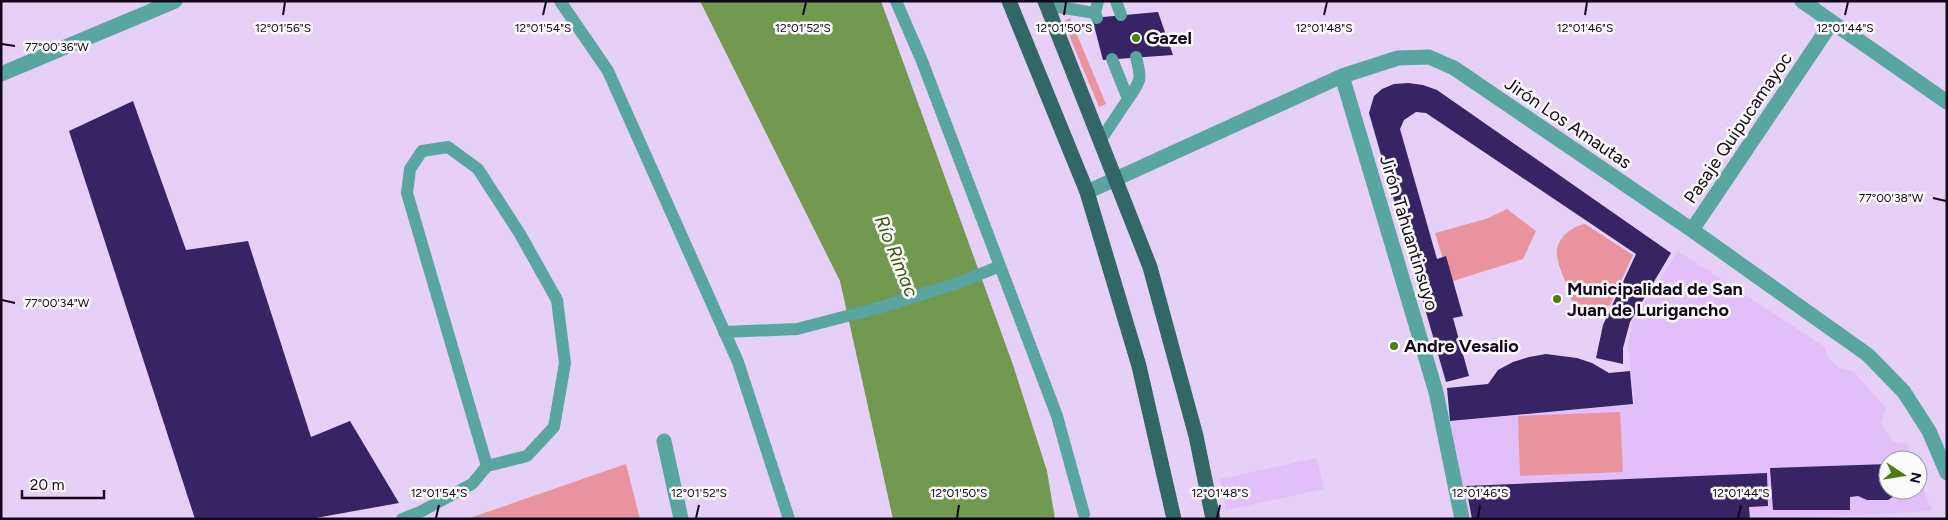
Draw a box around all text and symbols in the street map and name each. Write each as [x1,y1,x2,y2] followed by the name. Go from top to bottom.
[255,21,311,35] text: 12°01'56"S
[515,21,571,35] text: 12°01'54"S
[775,21,831,35] text: 12°01'52"S
[1036,21,1092,35] text: 12°01'50"S
[1295,21,1353,35] text: 12°01'48"S
[1557,21,1613,35] text: 12°01'46"S
[1816,21,1874,35] text: 12°01'44"S
[1146,27,1192,49] place label: Gazel
[1130,32,1142,44] marker: Gazel
[25,40,89,54] text: 77°00'36"W
[1679,48,1797,208] street label: Pasaje Quipucamayoc
[1500,72,1636,174] street label: Jirón Los Amautas
[1375,153,1443,313] street label: Jirón Tahuantinsuyo
[1859,191,1924,205] text: 77°00'38"W
[870,212,924,301] water label: Río Rímac
[1567,278,1743,321] place label: Municipalidad de San Juan de Lurigancho
[1551,293,1563,305] marker: Municipalidad de San Juan de Lurigancho
[25,296,90,310] text: 77°00'34"W
[1404,335,1519,357] place label: Andre Vesalio
[1388,340,1400,352] marker: Andre Vesalio
[1878,450,1928,500] north arrow
[22,468,105,500] scale bar
[1906,471,1925,485] text: N
[30,476,64,494] text: 20 m
[411,486,467,500] text: 12°01'54"S
[671,486,727,500] text: 12°01'52"S
[931,486,987,500] text: 12°01'50"S
[1191,486,1249,500] text: 12°01'48"S
[1452,486,1508,500] text: 12°01'46"S
[1712,486,1770,500] text: 12°01'44"S

